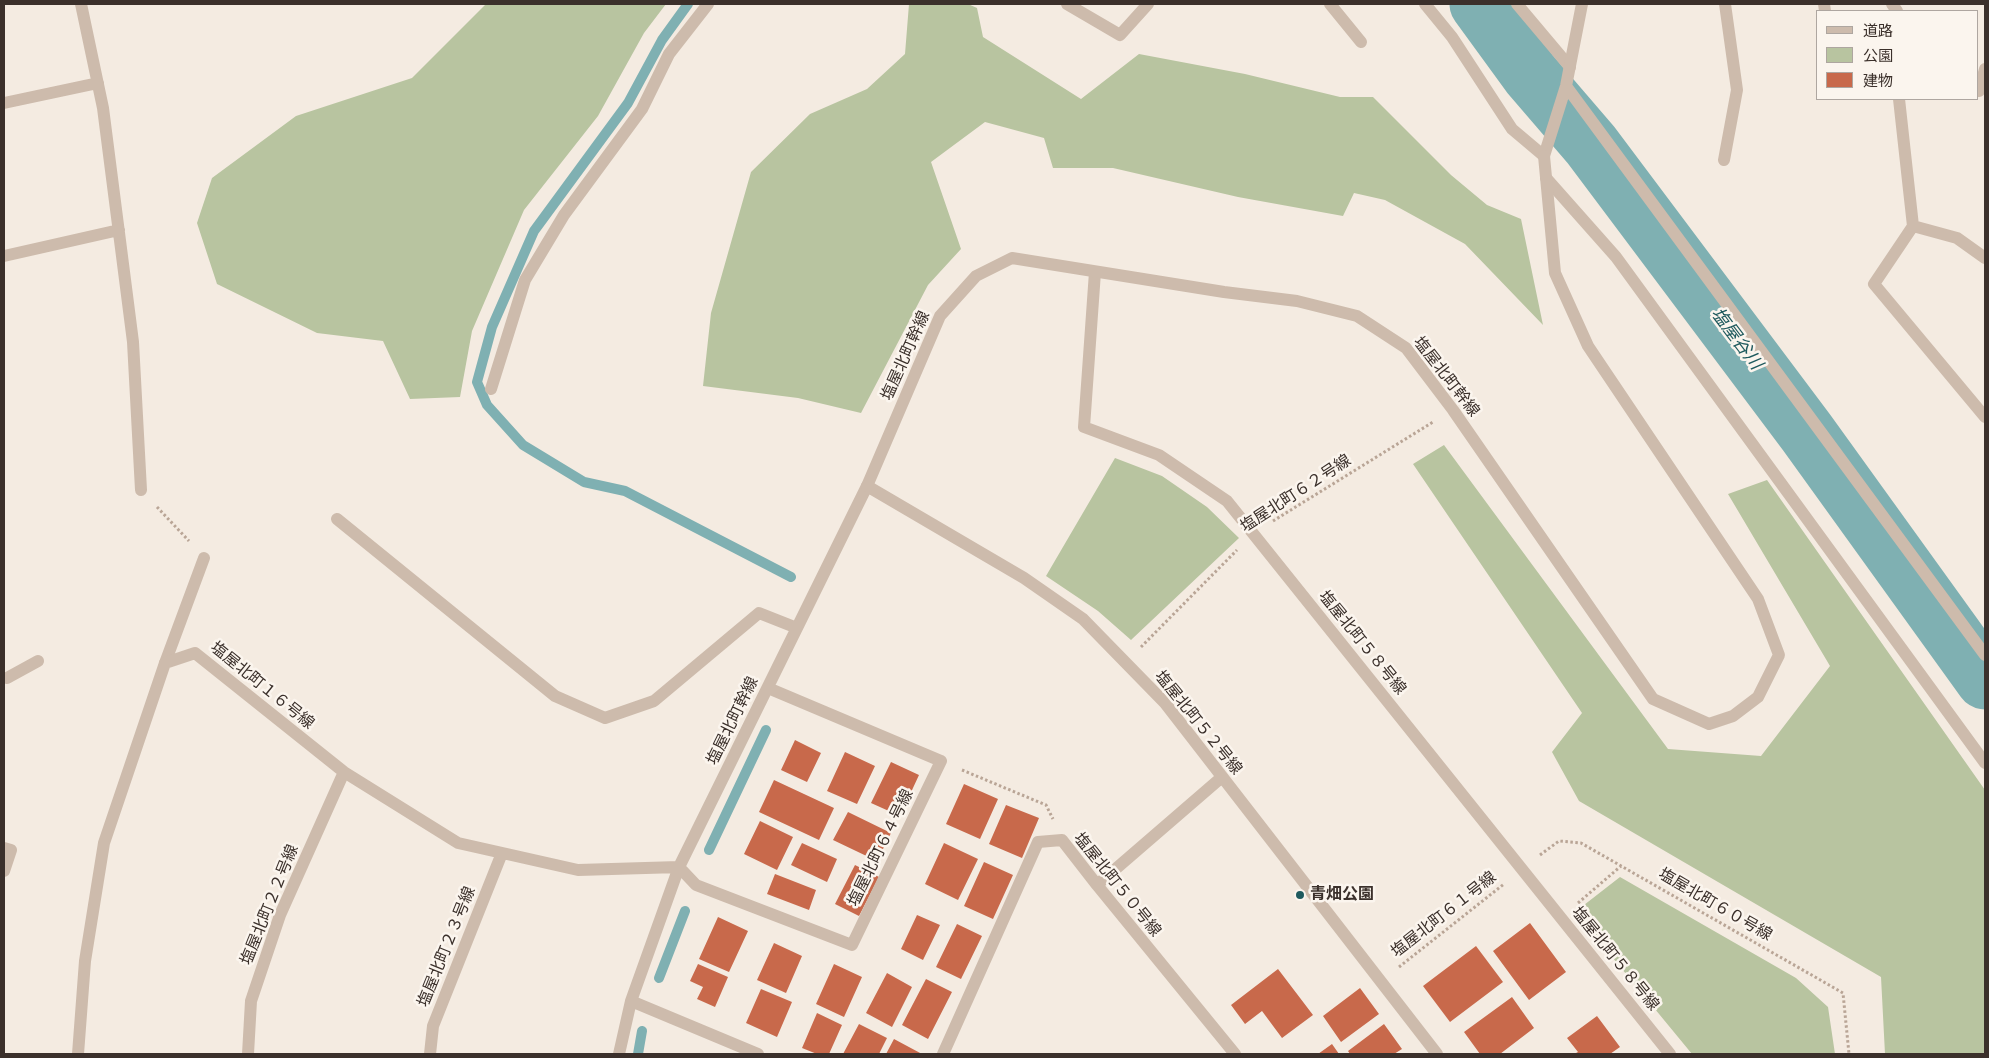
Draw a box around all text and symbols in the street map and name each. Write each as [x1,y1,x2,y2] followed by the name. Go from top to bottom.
[1816,10,1979,100] legend
[1863,21,1893,40] text: 道路
[1863,46,1893,65] text: 公園
[1863,71,1893,90] text: 建物
[1706,304,1766,374] water label: 塩屋谷川
[878,308,934,404] street label: 塩屋北町幹線
[1409,333,1483,421] street label: 塩屋北町幹線
[1237,451,1355,537] street label: 塩屋北町６２号線
[1314,587,1410,699] street label: 塩屋北町５８号線
[206,638,318,734] street label: 塩屋北町１６号線
[1150,667,1246,779] street label: 塩屋北町５２号線
[703,674,763,768] street label: 塩屋北町幹線
[844,786,918,910] street label: 塩屋北町６４号線
[1069,829,1165,941] street label: 塩屋北町５０号線
[237,842,303,968] street label: 塩屋北町２２号線
[1655,865,1775,945] street label: 塩屋北町６０号線
[1388,868,1500,962] street label: 塩屋北町６１号線
[414,884,480,1010] street label: 塩屋北町２３号線
[1310,885,1374,905] place label: 青畑公園
[1294,889,1306,901] marker: 青畑公園
[1567,903,1663,1015] street label: 塩屋北町５８号線

